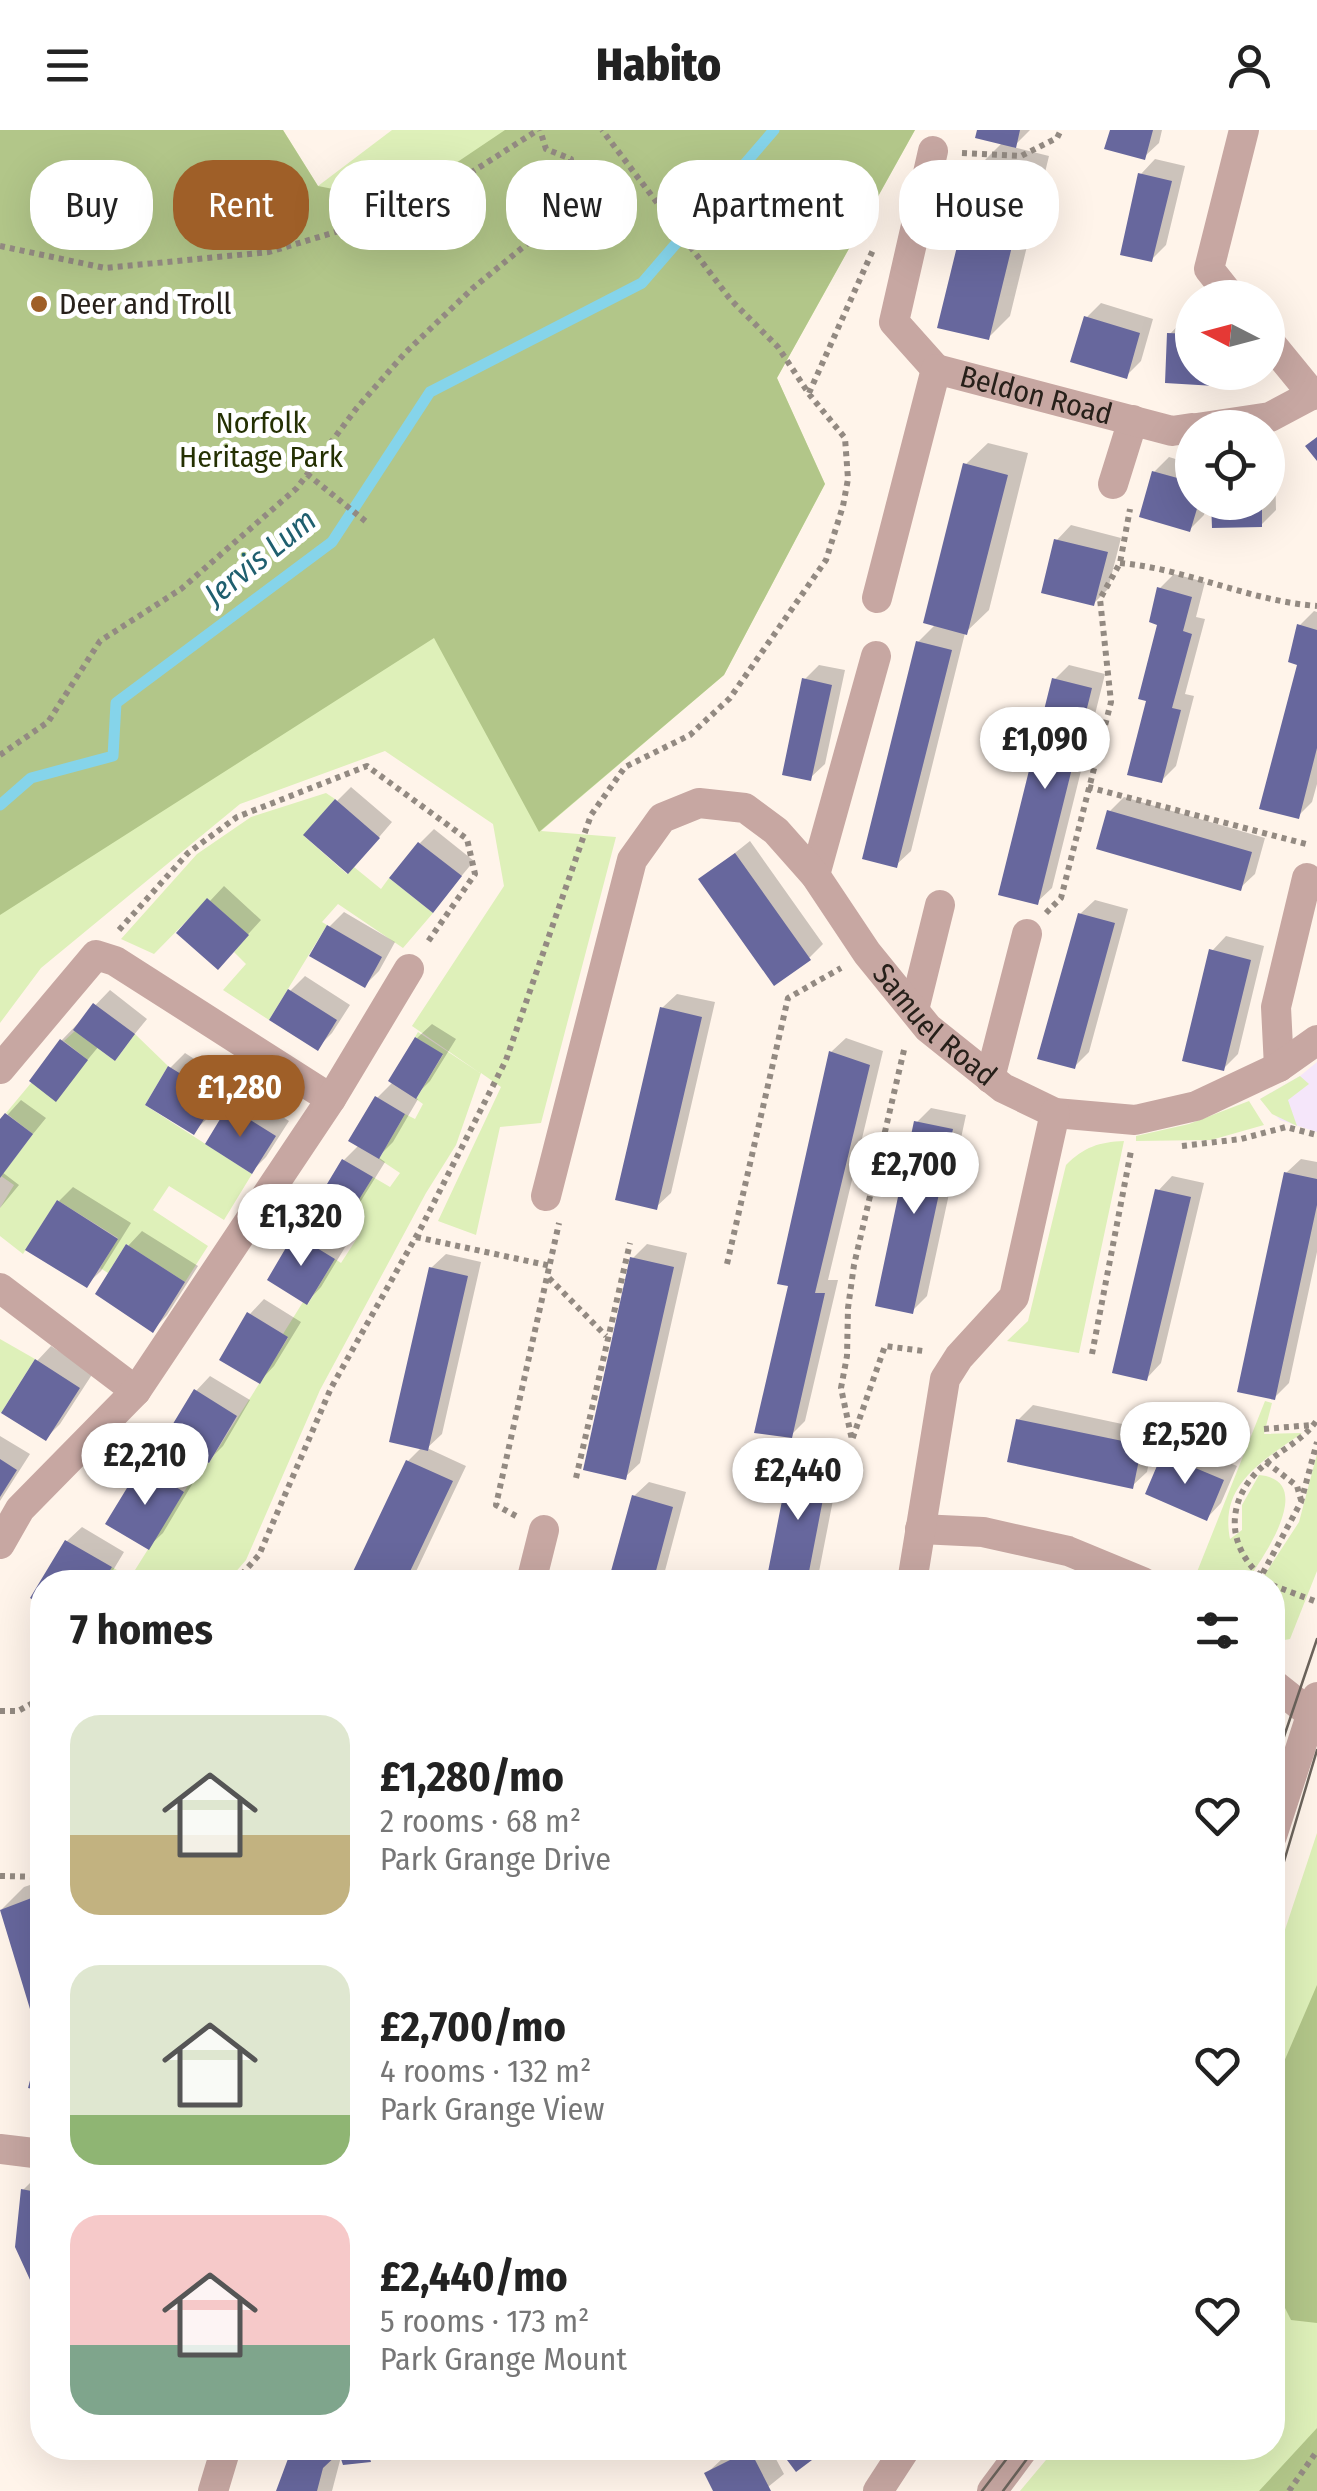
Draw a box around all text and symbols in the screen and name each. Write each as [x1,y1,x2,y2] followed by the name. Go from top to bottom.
[40,38,95,93] icon: menu
[596,38,721,92] text: Habito
[1222,38,1277,93] icon: person
[30,160,153,250] chip: Buy
[173,160,309,250] chip: Rent
[329,160,486,250] chip: Filters
[506,160,637,250] chip: New
[657,160,879,250] chip: Apartment
[899,160,1059,250] chip: House
[1175,280,1285,390] north arrow
[1175,280,1285,520] map controls
[59,286,232,322] place label: Deer and Troll
[28,293,50,315] marker: Deer and Troll
[956,358,1116,433] street label: Beldon Road
[179,405,343,475] park label: Norfolk Heritage Park
[1175,410,1285,520] button: locate
[195,500,324,615] water label: Jervis Lum
[964,707,1126,792] pin: £1,090
[1002,720,1088,758] text: £1,090
[865,956,1004,1094] street label: Samuel Road
[159,1055,321,1140] pin: £1,280
[198,1068,282,1106] text: £1,280
[833,1132,995,1217] pin: £2,700
[871,1145,957,1183] text: £2,700
[220,1184,382,1269] pin: £1,320
[259,1197,343,1235] text: £1,320
[1104,1402,1266,1487] pin: £2,520
[1142,1415,1228,1453] text: £2,520
[64,1423,226,1508] pin: £2,210
[103,1436,187,1474] text: £2,210
[717,1438,879,1523] pin: £2,440
[754,1451,842,1489] text: £2,440
[1190,1603,1245,1658] icon: filters
[70,1605,213,1655] text: 7 homes
[380,1752,564,1802] text: £1,280/mo
[150,1755,270,1875] icon: home
[1190,1788,1245,1843] icon: heart
[380,1802,581,1840] text: 2 rooms · 68 m²
[380,1840,611,1878] text: Park Grange Drive
[380,2002,566,2052] text: £2,700/mo
[150,2005,270,2125] icon: home
[1190,2038,1245,2093] icon: heart
[380,2052,591,2090] text: 4 rooms · 132 m²
[380,2090,604,2128] text: Park Grange View
[380,2252,568,2302] text: £2,440/mo
[150,2255,270,2375] icon: home
[1190,2288,1245,2343] icon: heart
[380,2302,589,2340] text: 5 rooms · 173 m²
[380,2340,627,2378] text: Park Grange Mount

